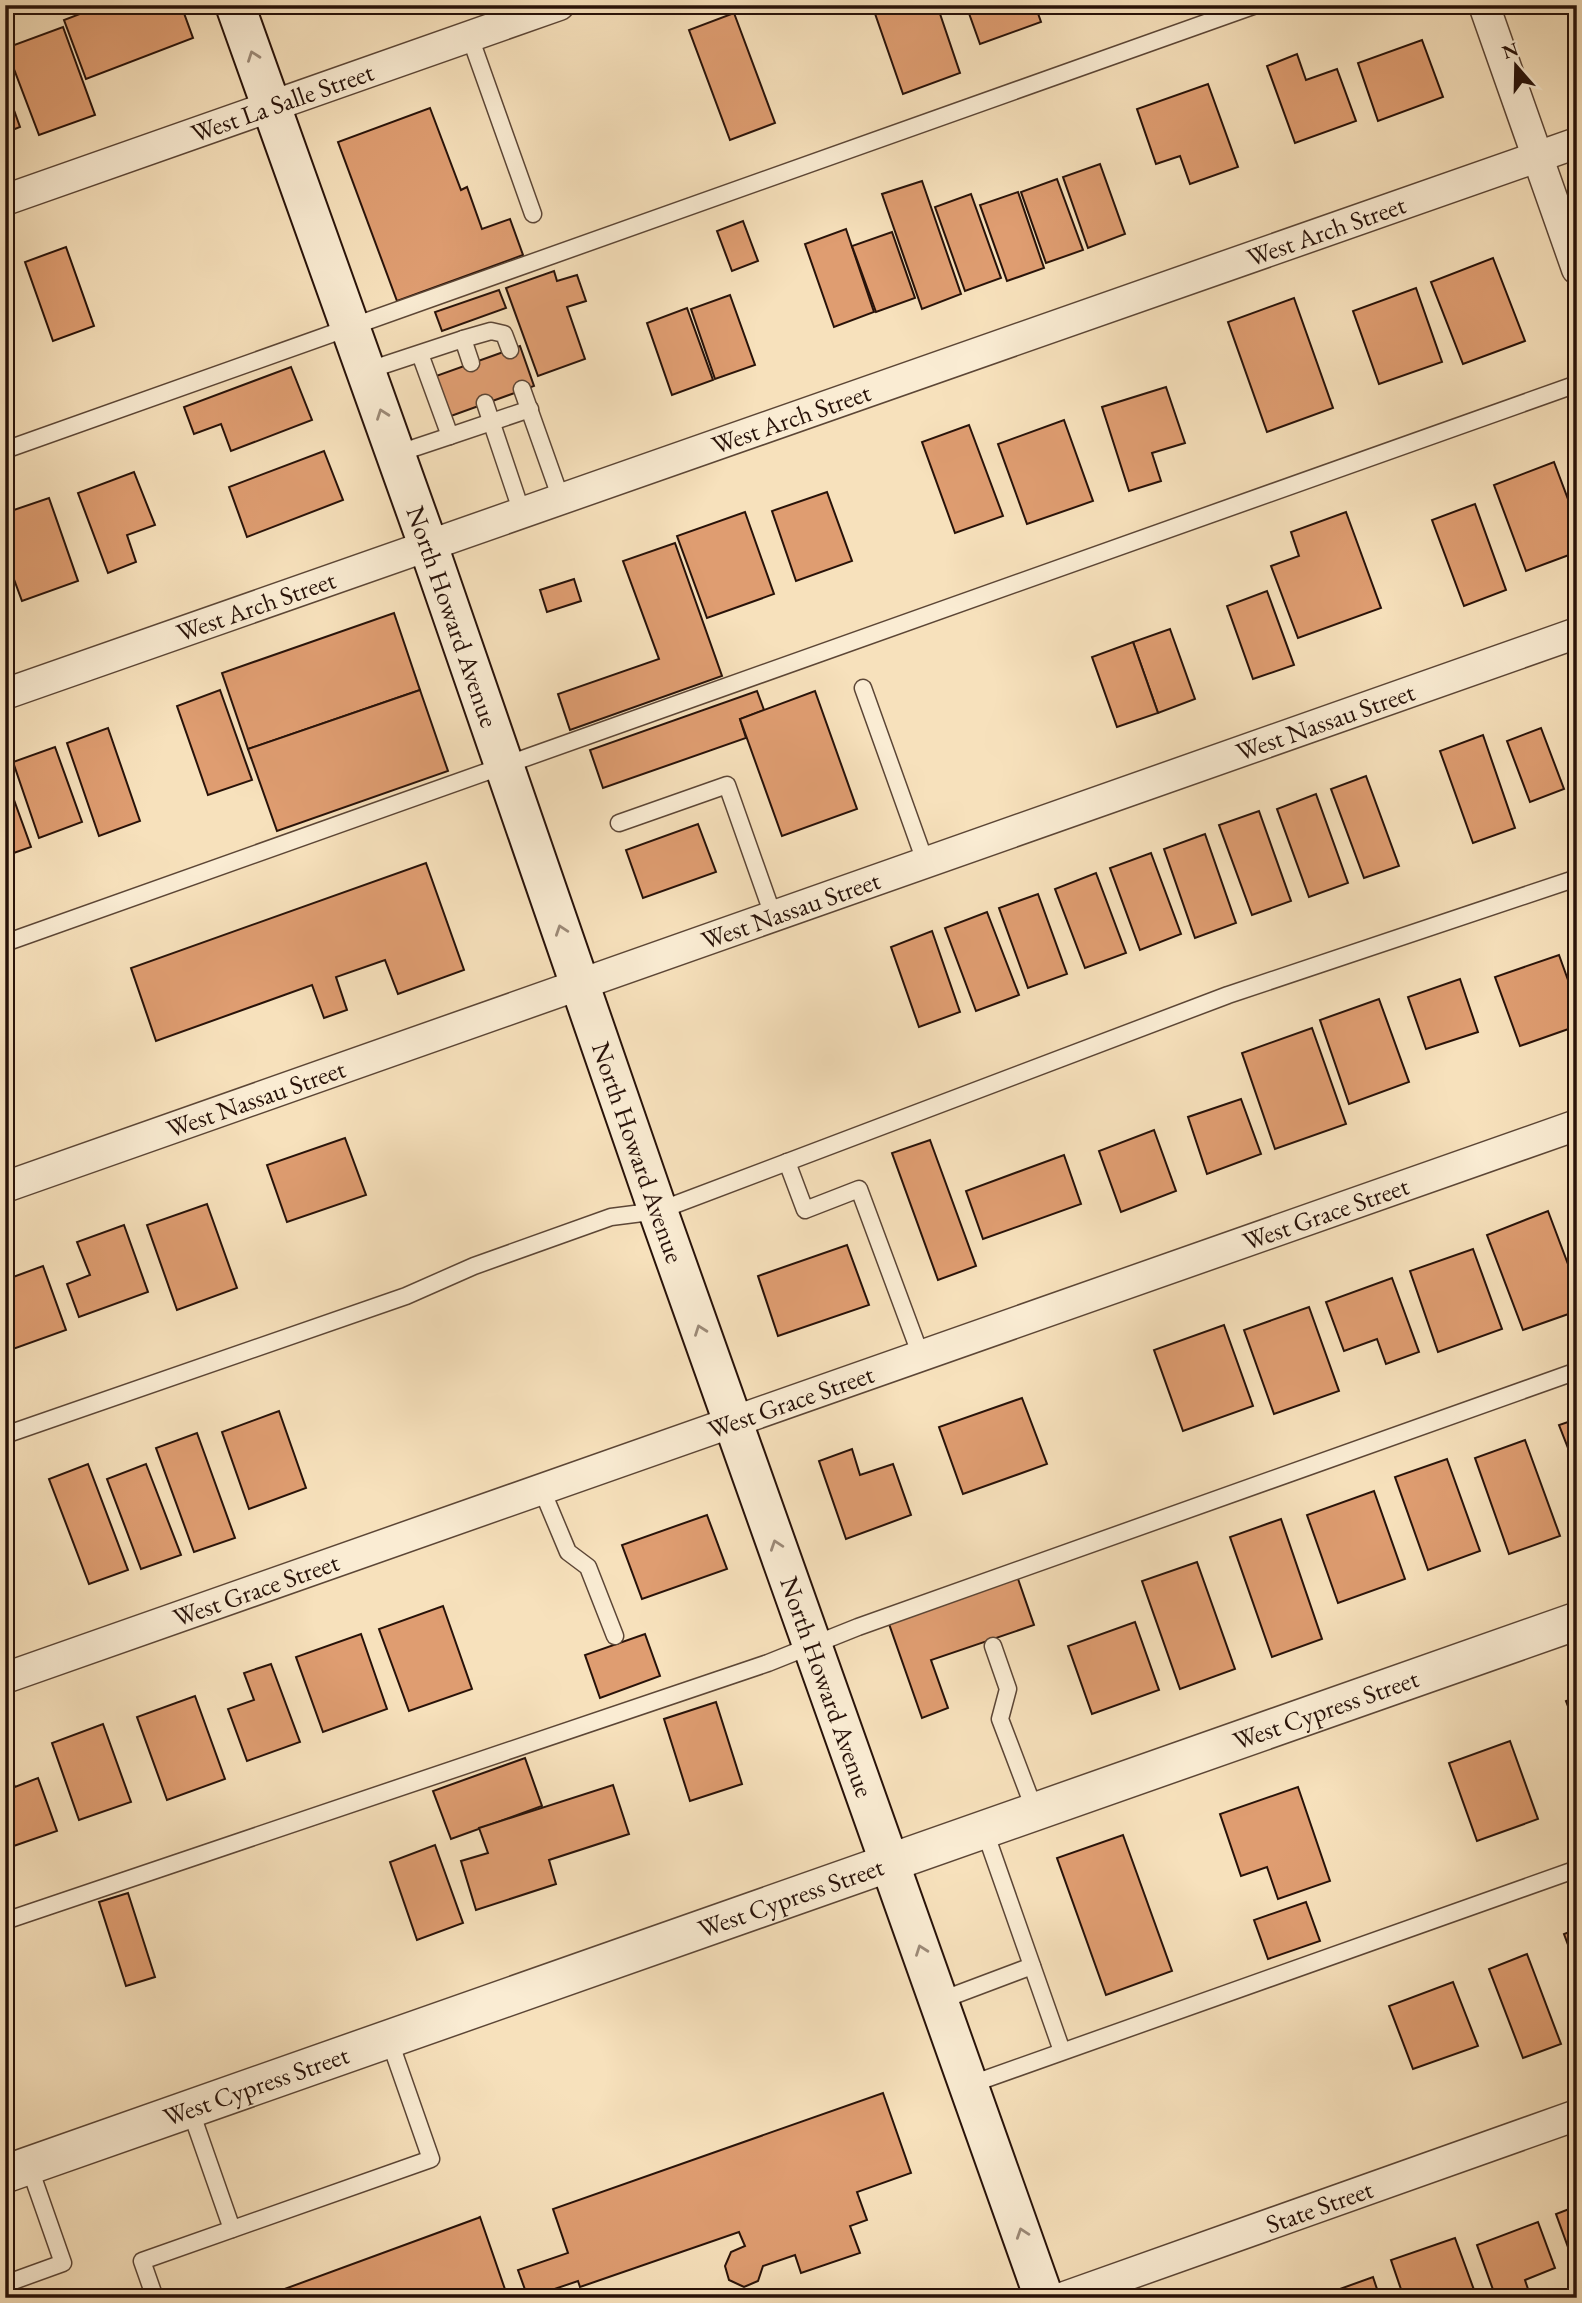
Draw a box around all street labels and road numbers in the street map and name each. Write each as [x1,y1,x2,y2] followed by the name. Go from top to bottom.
[186,55,378,150] street label: West La Salle Street
[1242,187,1410,274] street label: West Arch Street
[707,375,875,462] street label: West Arch Street
[398,501,507,732] street label: North Howard Avenue
[172,562,340,650] street label: West Arch Street
[1231,674,1419,769] street label: West Nassau Street
[697,863,885,957] street label: West Nassau Street
[584,1037,692,1268] street label: North Howard Avenue
[162,1051,350,1146] street label: West Nassau Street
[1238,1169,1413,1258] street label: West Grace Street
[703,1357,878,1446] street label: West Grace Street
[168,1545,344,1635] street label: West Grace Street
[772,1572,882,1802] street label: North Howard Avenue
[1228,1661,1423,1758] street label: West Cypress Street
[693,1849,888,1946] street label: West Cypress Street
[159,2037,353,2134] street label: West Cypress Street
[1261,2172,1377,2241] street label: State Street

